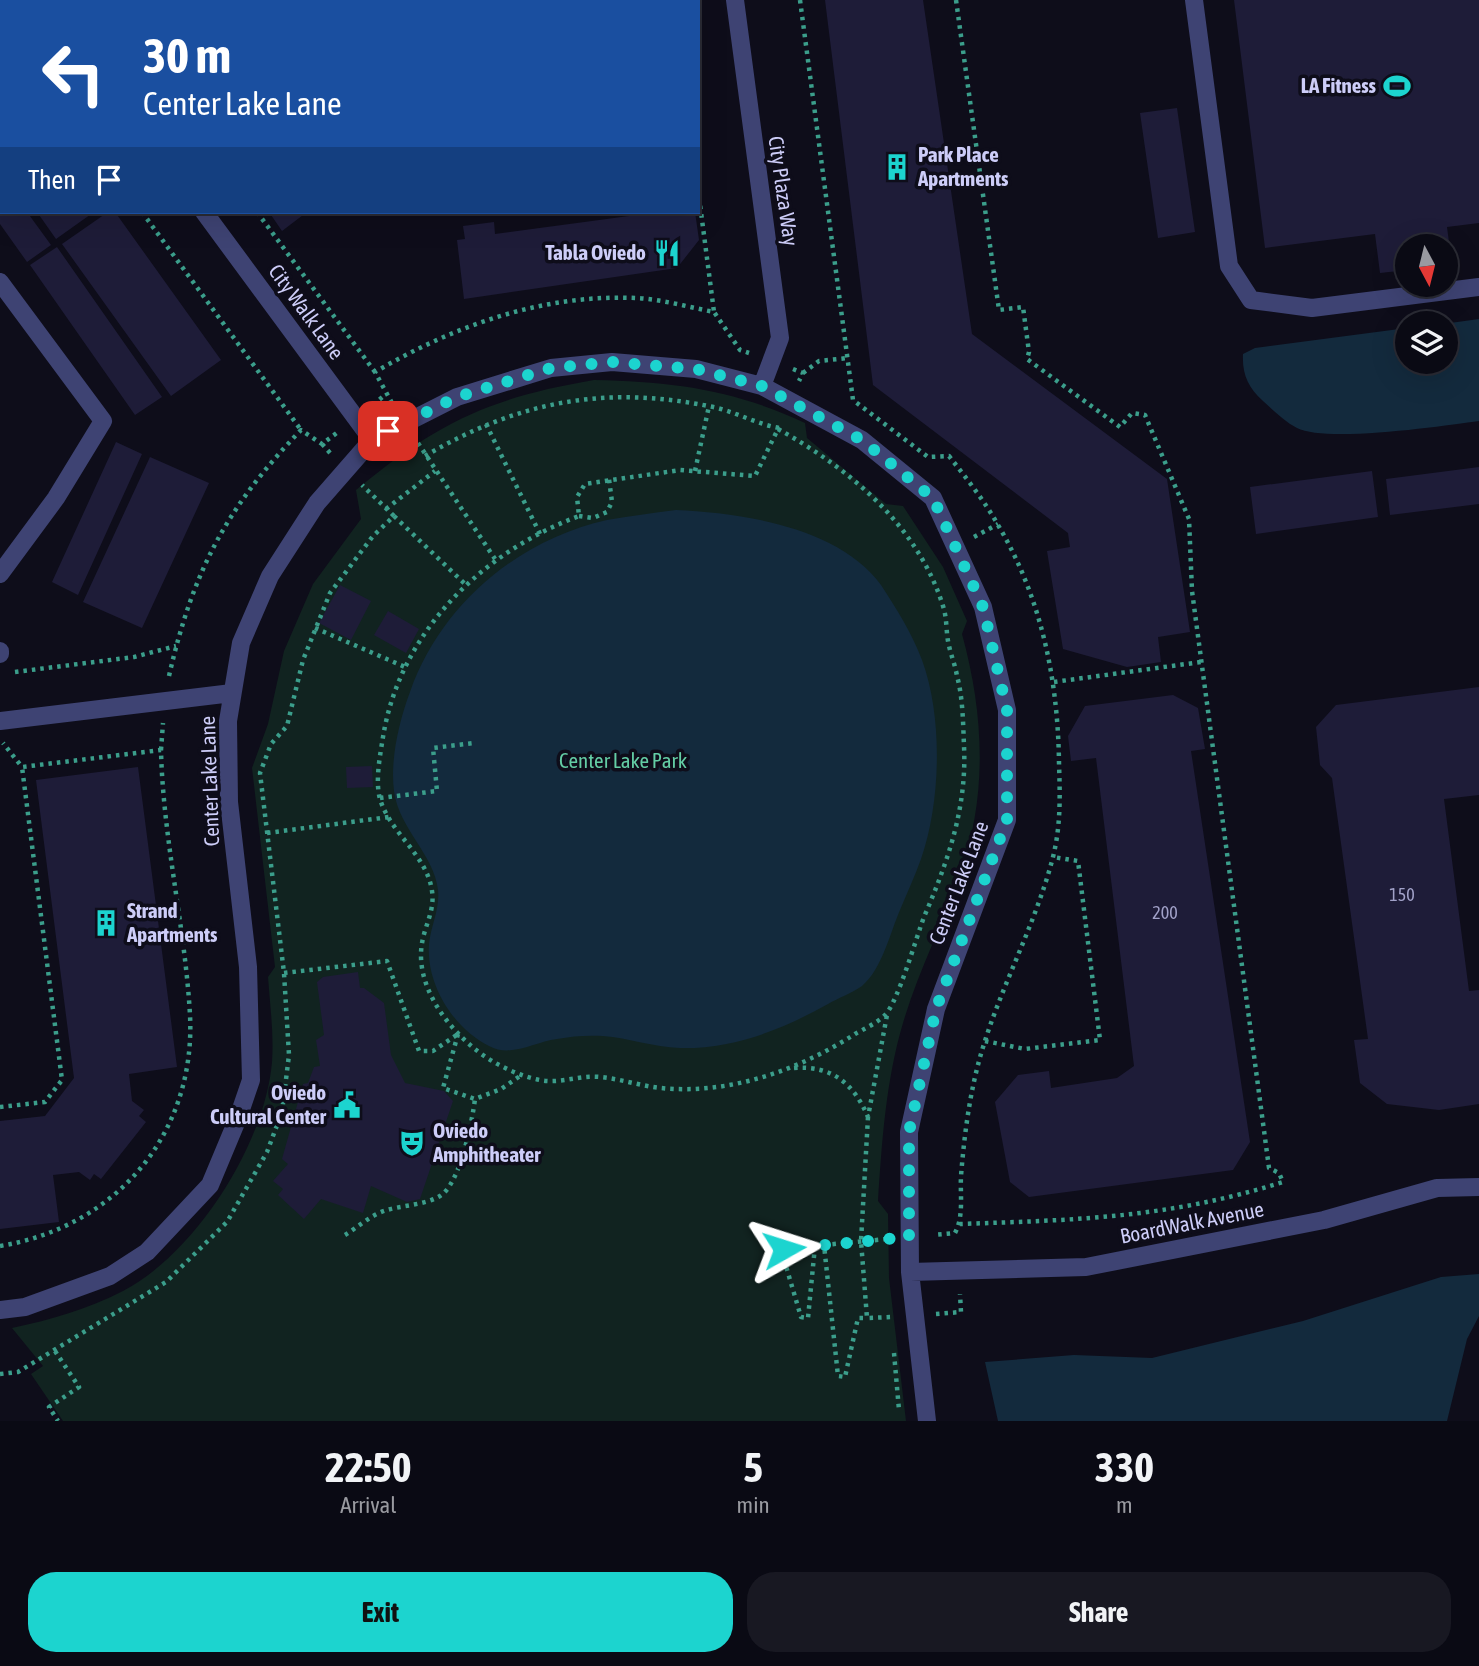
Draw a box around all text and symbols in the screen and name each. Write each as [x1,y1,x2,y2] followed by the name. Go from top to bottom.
[143,27,231,83] text: 30 m
[28,28,119,119] icon: left
[1382,71,1412,101] sports icon: LA Fitness
[1301,73,1377,97] place label: LA Fitness
[143,85,342,122] text: Center Lake Lane
[764,134,804,248] street label: City Plaza Way
[917,142,1009,190] place label: Park Place Apartments
[882,152,912,182] building icon: Park Place Apartments
[90,161,128,199] icon: arrive
[28,165,76,195] text: Then
[1395,234,1458,298] north arrow
[1395,234,1458,374] map controls
[652,238,682,268] restaurant icon: Tabla Oviedo
[545,240,646,264] place label: Tabla Oviedo
[264,259,349,364] street label: City Walk Lane
[1395,311,1458,374] button: layers
[358,401,418,461] pin
[369,412,407,450] icon: arrive
[195,715,223,847] street label: Center Lake Lane
[559,748,687,772] park label: Center Lake Park
[924,817,993,948] street label: Center Lake Lane
[1389,884,1415,905] house number: 150
[126,898,218,946] place label: Strand Apartments
[1152,902,1178,923] house number: 200
[91,908,121,938] building icon: Strand Apartments
[210,1080,327,1128] place label: Oviedo Cultural Center
[332,1090,362,1120] public building icon: Oviedo Cultural Center
[432,1118,541,1166] place label: Oviedo Amphitheater
[397,1128,427,1158] theatre icon: Oviedo Amphitheater
[1118,1196,1266,1248] street label: BoardWalk Avenue
[747,1212,821,1286] position arrow
[325,1443,412,1491] text: 22:50
[743,1443,763,1491] text: 5
[1095,1443,1154,1491] text: 330
[340,1492,396,1518] text: Arrival
[737,1492,770,1518] text: min
[1116,1492,1133,1518] text: m
[28,1572,733,1652] button: Exit
[747,1572,1451,1652] button: Share

